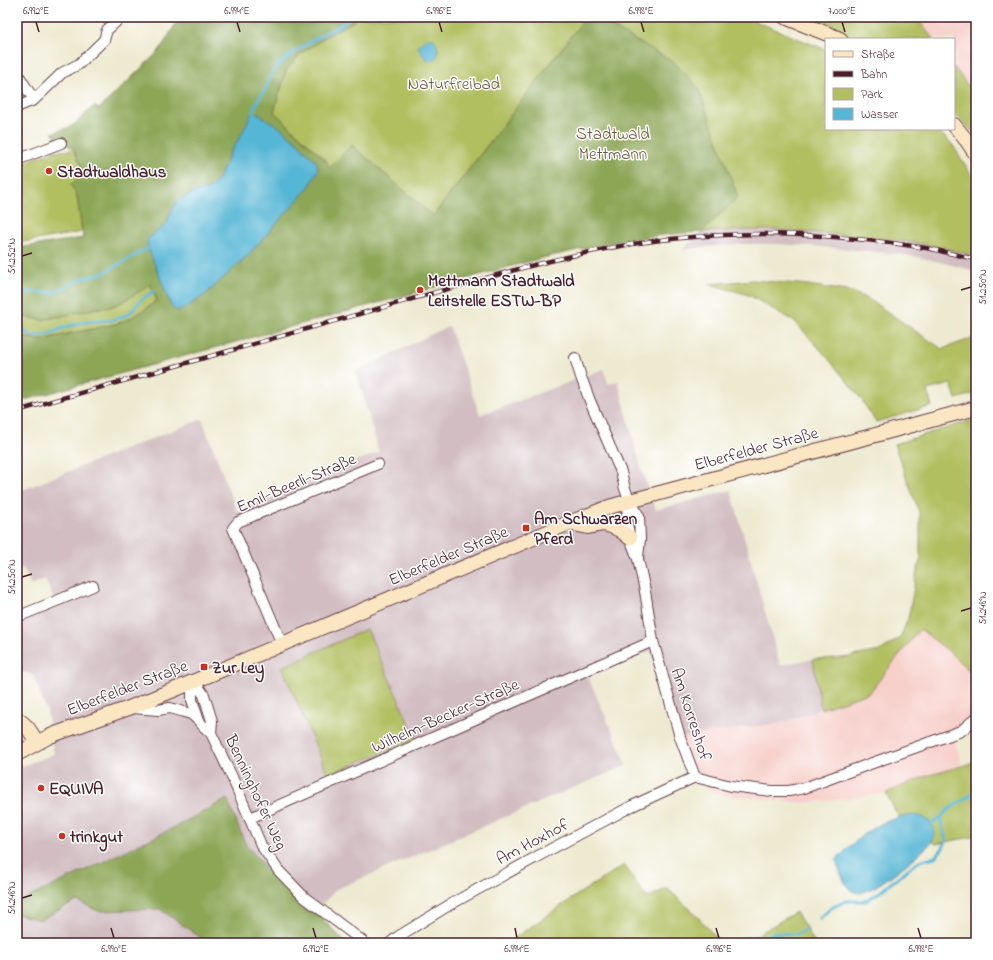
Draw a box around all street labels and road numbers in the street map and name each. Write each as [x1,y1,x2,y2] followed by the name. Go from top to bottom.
[691,421,822,478] street label: Elberfelder Straße
[233,447,361,520] street label: Emil-Beerli-Straße
[385,520,513,593] street label: Elberfelder Straße
[63,654,192,723] street label: Elberfelder Straße
[664,665,717,764] street label: Am Korreshof
[368,672,524,760] street label: Wilhelm-Becker-Straße
[216,730,293,855] street label: Benninghofer Weg
[492,813,574,872] street label: Am Hoxhof

